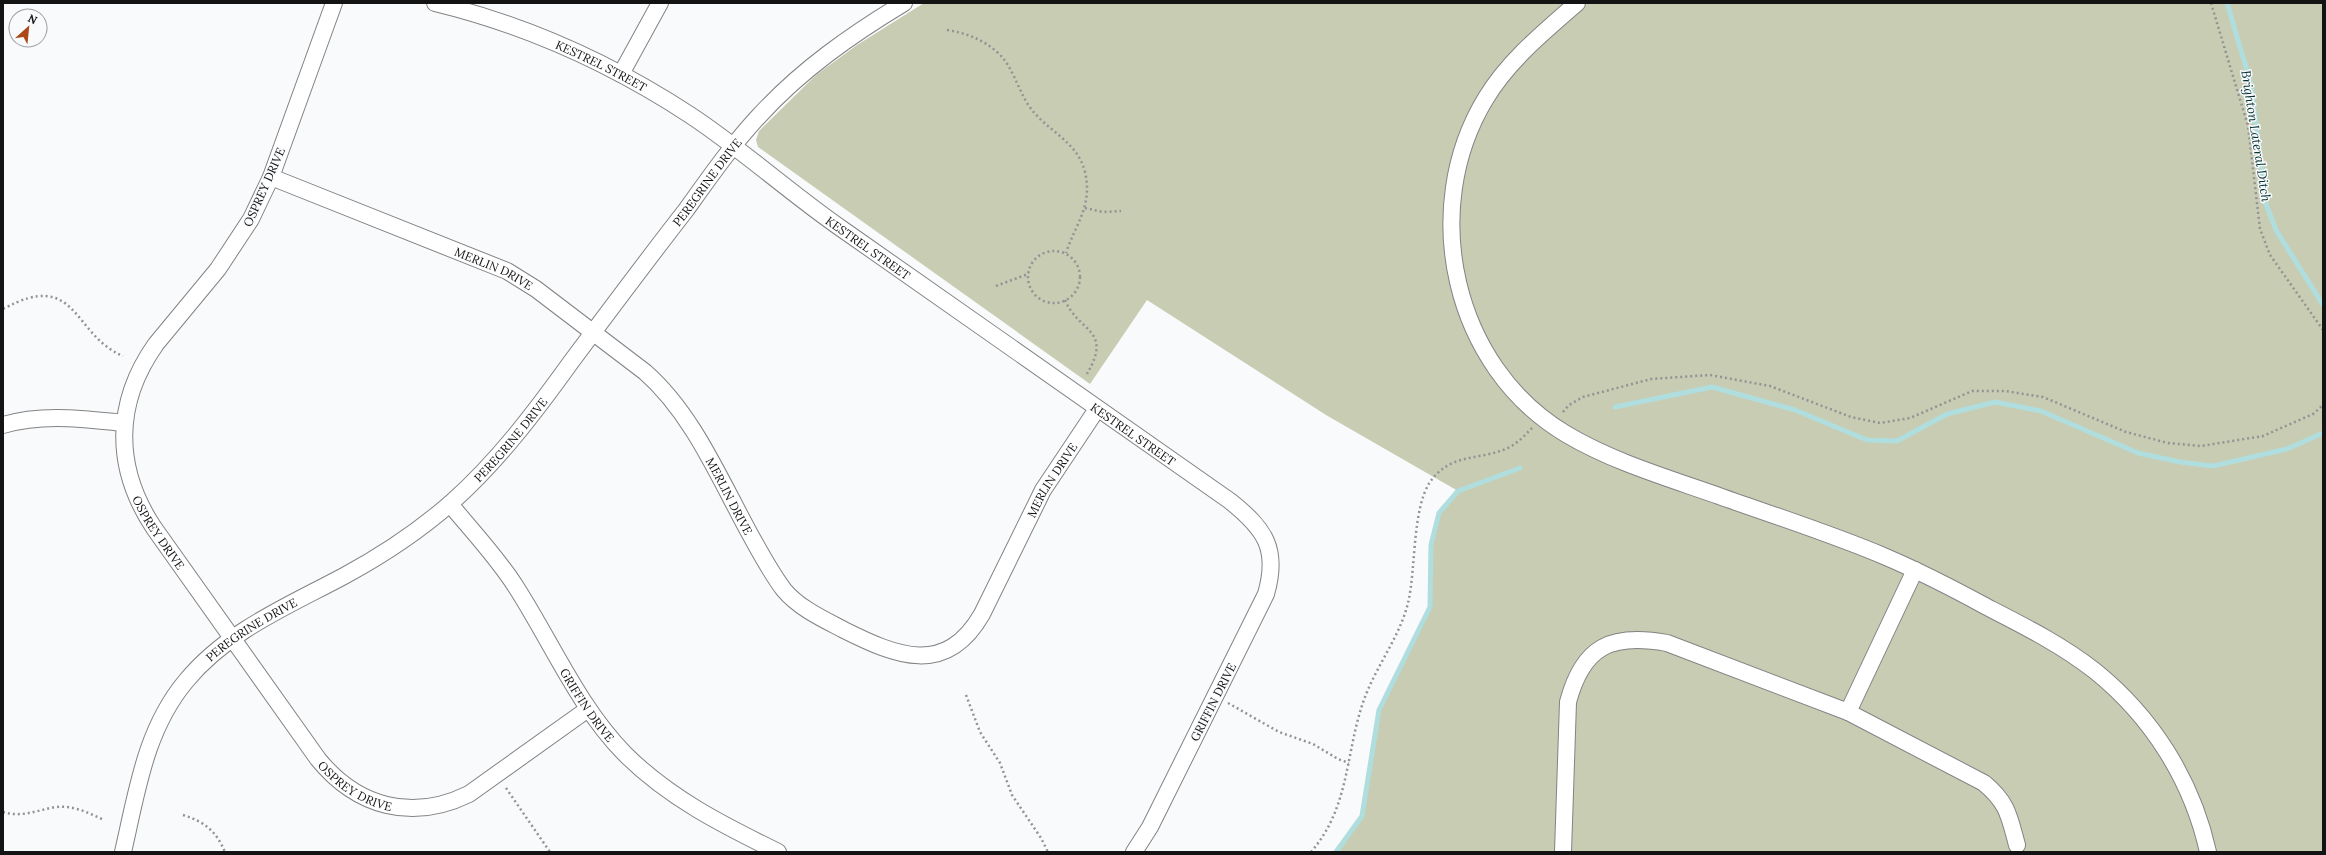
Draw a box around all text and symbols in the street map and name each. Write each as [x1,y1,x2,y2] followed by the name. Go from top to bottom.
[8,8,48,48] north arrow
[26,11,40,27] text: N
[553,36,650,95] street label: KESTREL STREET
[2237,69,2275,204] water label: Brighton Lateral Ditch
[669,135,744,229] street label: PEREGRINE DRIVE
[240,145,288,229] street label: OSPREY DRIVE
[823,213,914,283] street label: KESTREL STREET
[453,243,536,293] street label: MERLIN DRIVE
[470,394,550,485] street label: PEREGRINE DRIVE
[1088,399,1179,469] street label: KESTREL STREET
[1023,440,1080,520] street label: MERLIN DRIVE
[703,455,756,537] street label: MERLIN DRIVE
[130,493,188,572] street label: OSPREY DRIVE
[202,594,299,664] street label: PEREGRINE DRIVE
[1187,660,1239,744] street label: GRIFFIN DRIVE
[557,665,618,745] street label: GRIFFIN DRIVE
[315,757,394,813] street label: OSPREY DRIVE

